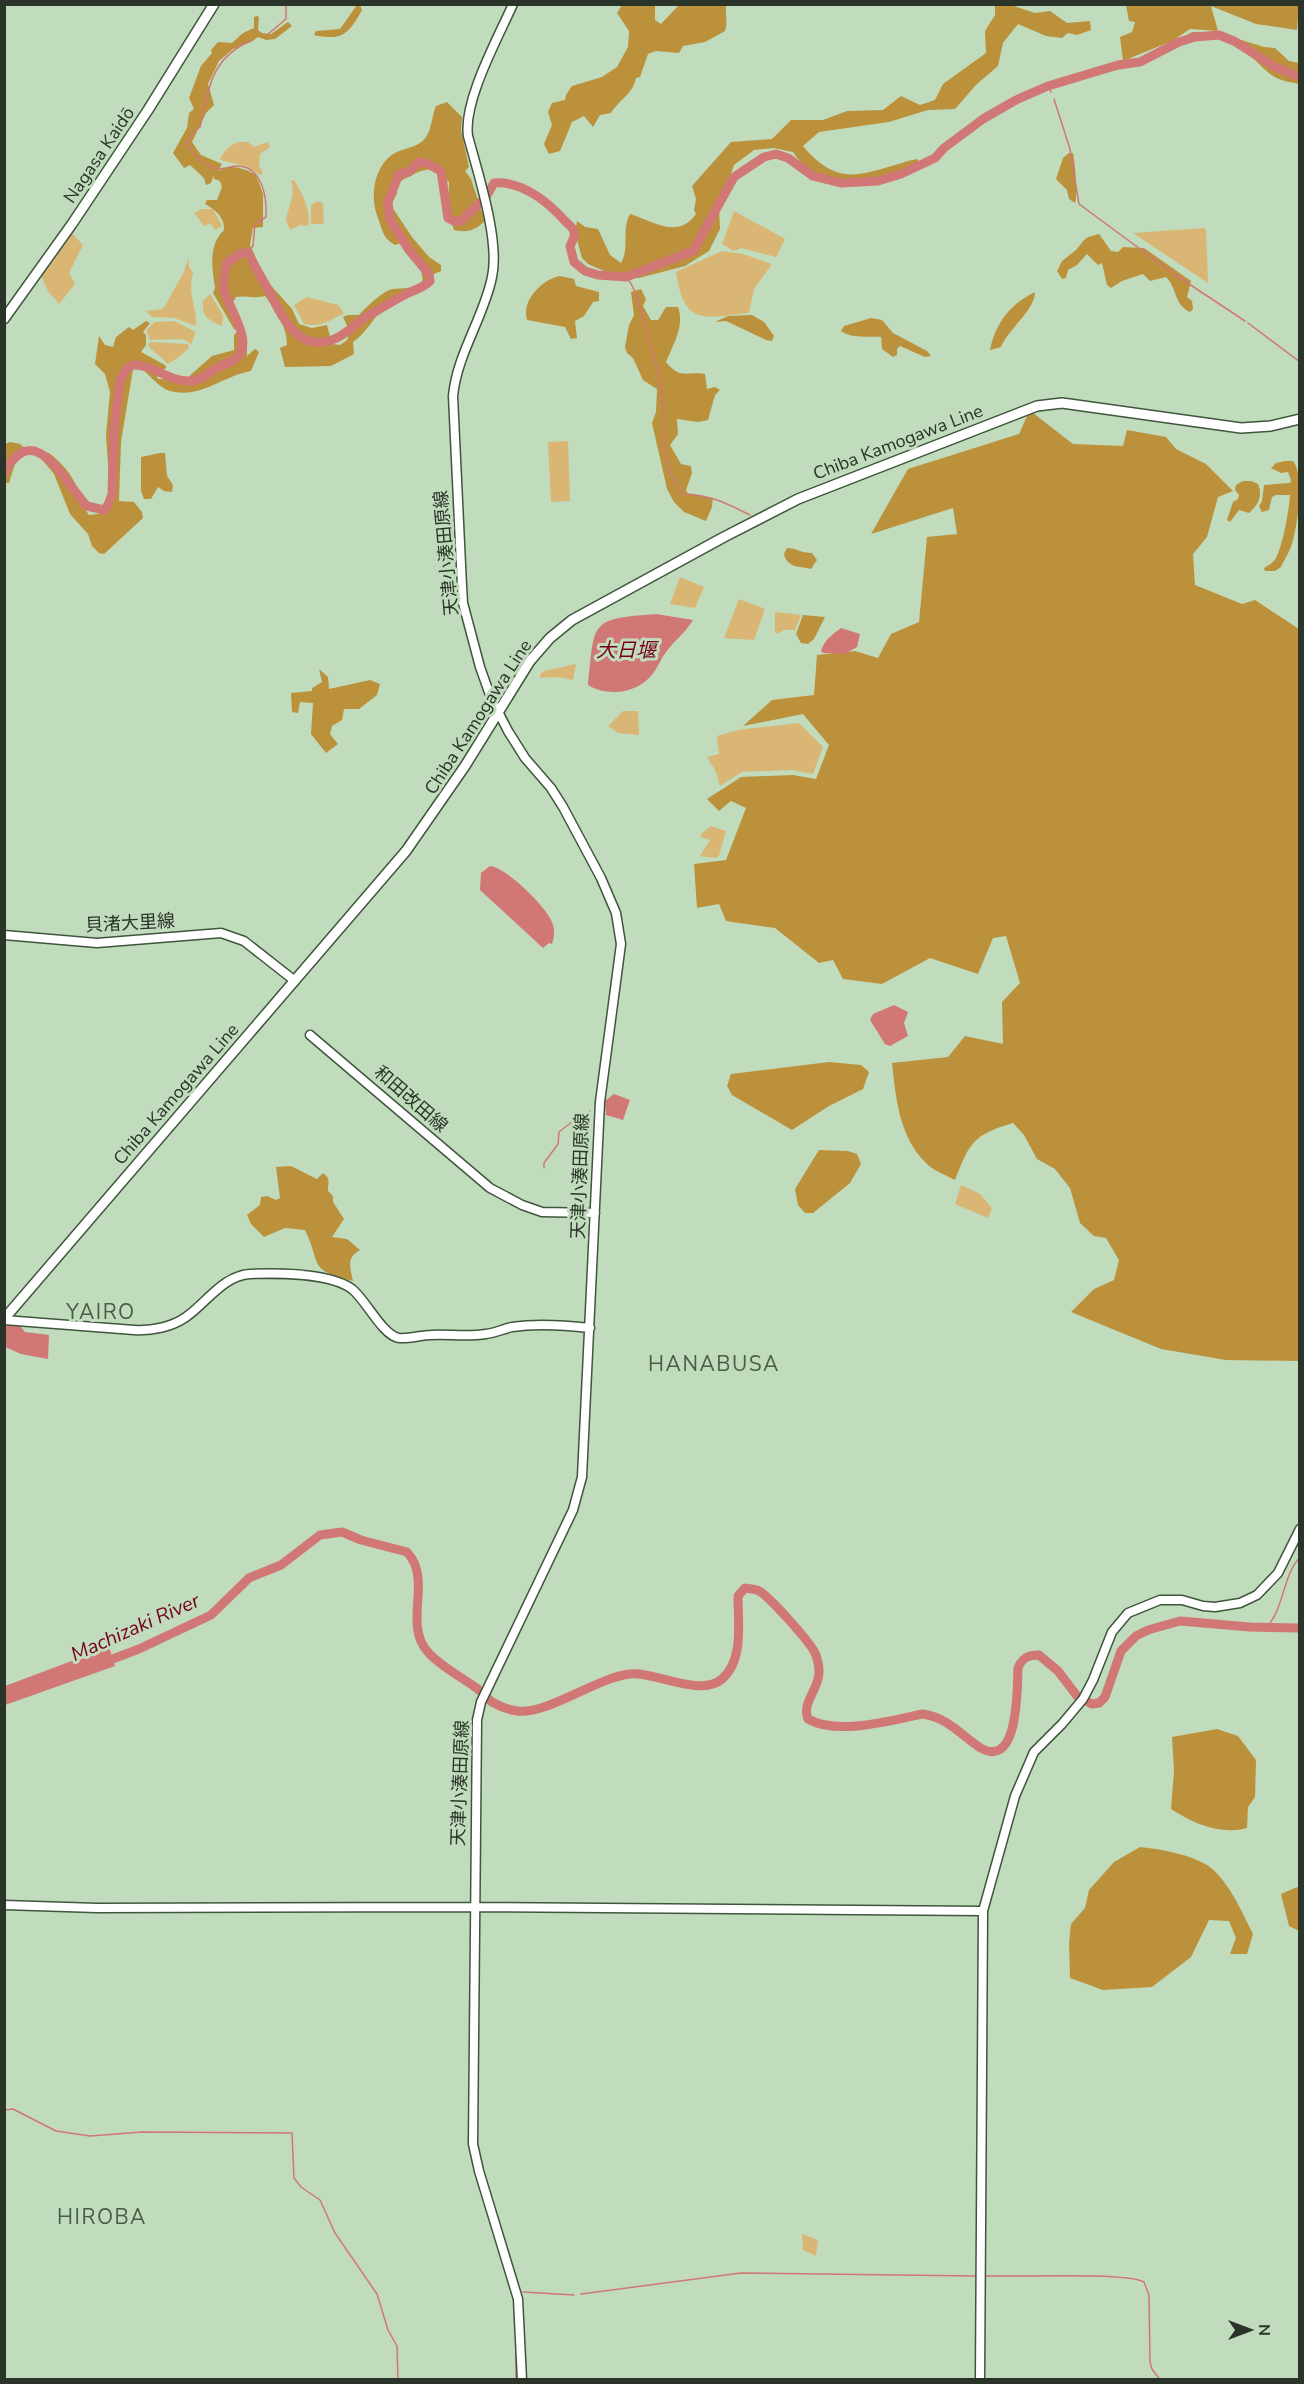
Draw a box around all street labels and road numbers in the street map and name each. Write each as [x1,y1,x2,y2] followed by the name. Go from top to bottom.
[58,102,140,208] street label: Nagasa Kaidō
[810,398,986,486] street label: Chiba Kamogawa Line
[429,489,463,617] street label: 天津小湊田原線
[419,635,537,799] street label: Chiba Kamogawa Line
[84,909,176,937] street label: 貝渚大里線
[108,1018,244,1170] street label: Chiba Kamogawa Line
[369,1060,453,1138] street label: 和田改田線
[566,1113,594,1239] street label: 天津小湊田原線
[446,1720,474,1846] street label: 天津小湊田原線

